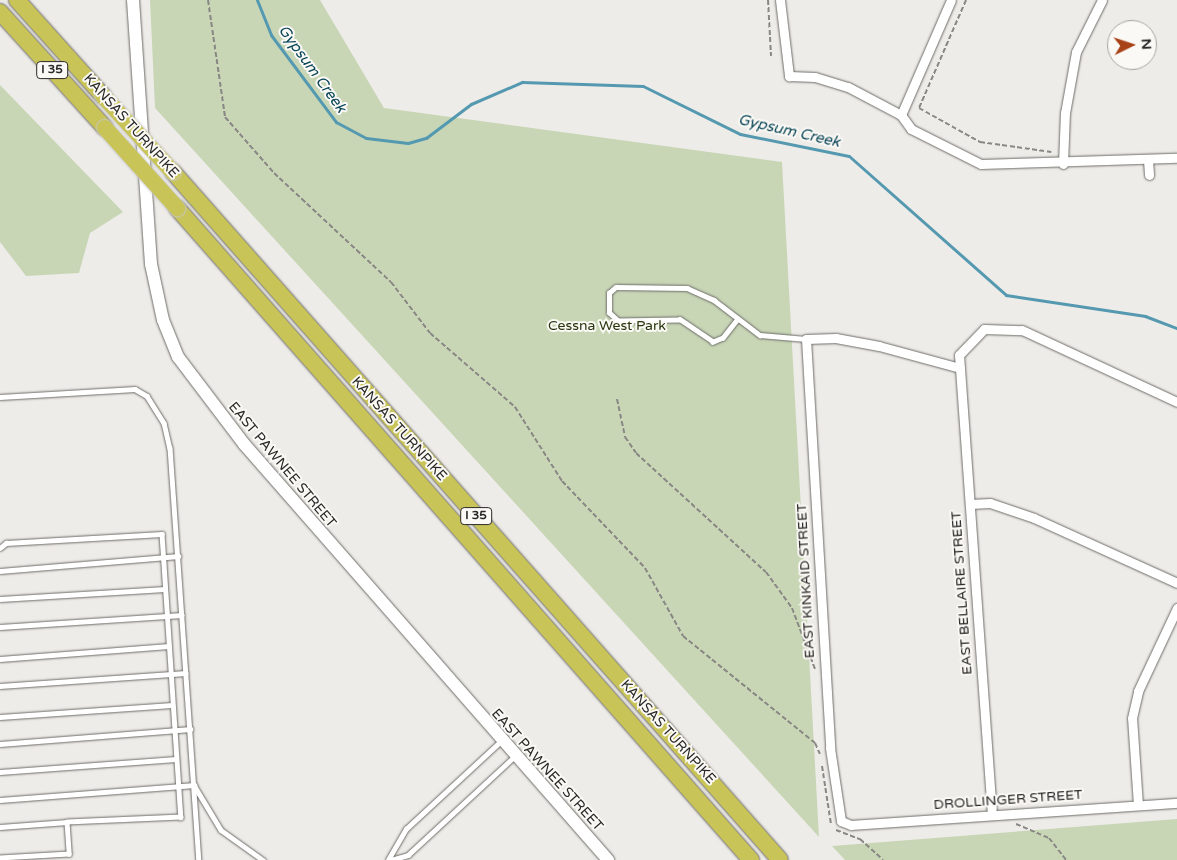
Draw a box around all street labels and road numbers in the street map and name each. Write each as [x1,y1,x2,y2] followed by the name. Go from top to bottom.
[36,60,68,80] road number: I 35
[80,71,182,181] street label: KANSAS TURNPIKE
[348,374,450,484] street label: KANSAS TURNPIKE
[225,399,339,531] street label: EAST PAWNEE STREET
[794,503,818,659] street label: EAST KINKAID STREET
[460,506,492,526] road number: I 35
[948,511,976,675] street label: EAST BELLAIRE STREET
[617,677,719,787] street label: KANSAS TURNPIKE
[488,705,606,835] street label: EAST PAWNEE STREET
[933,786,1083,814] street label: DROLLINGER STREET

